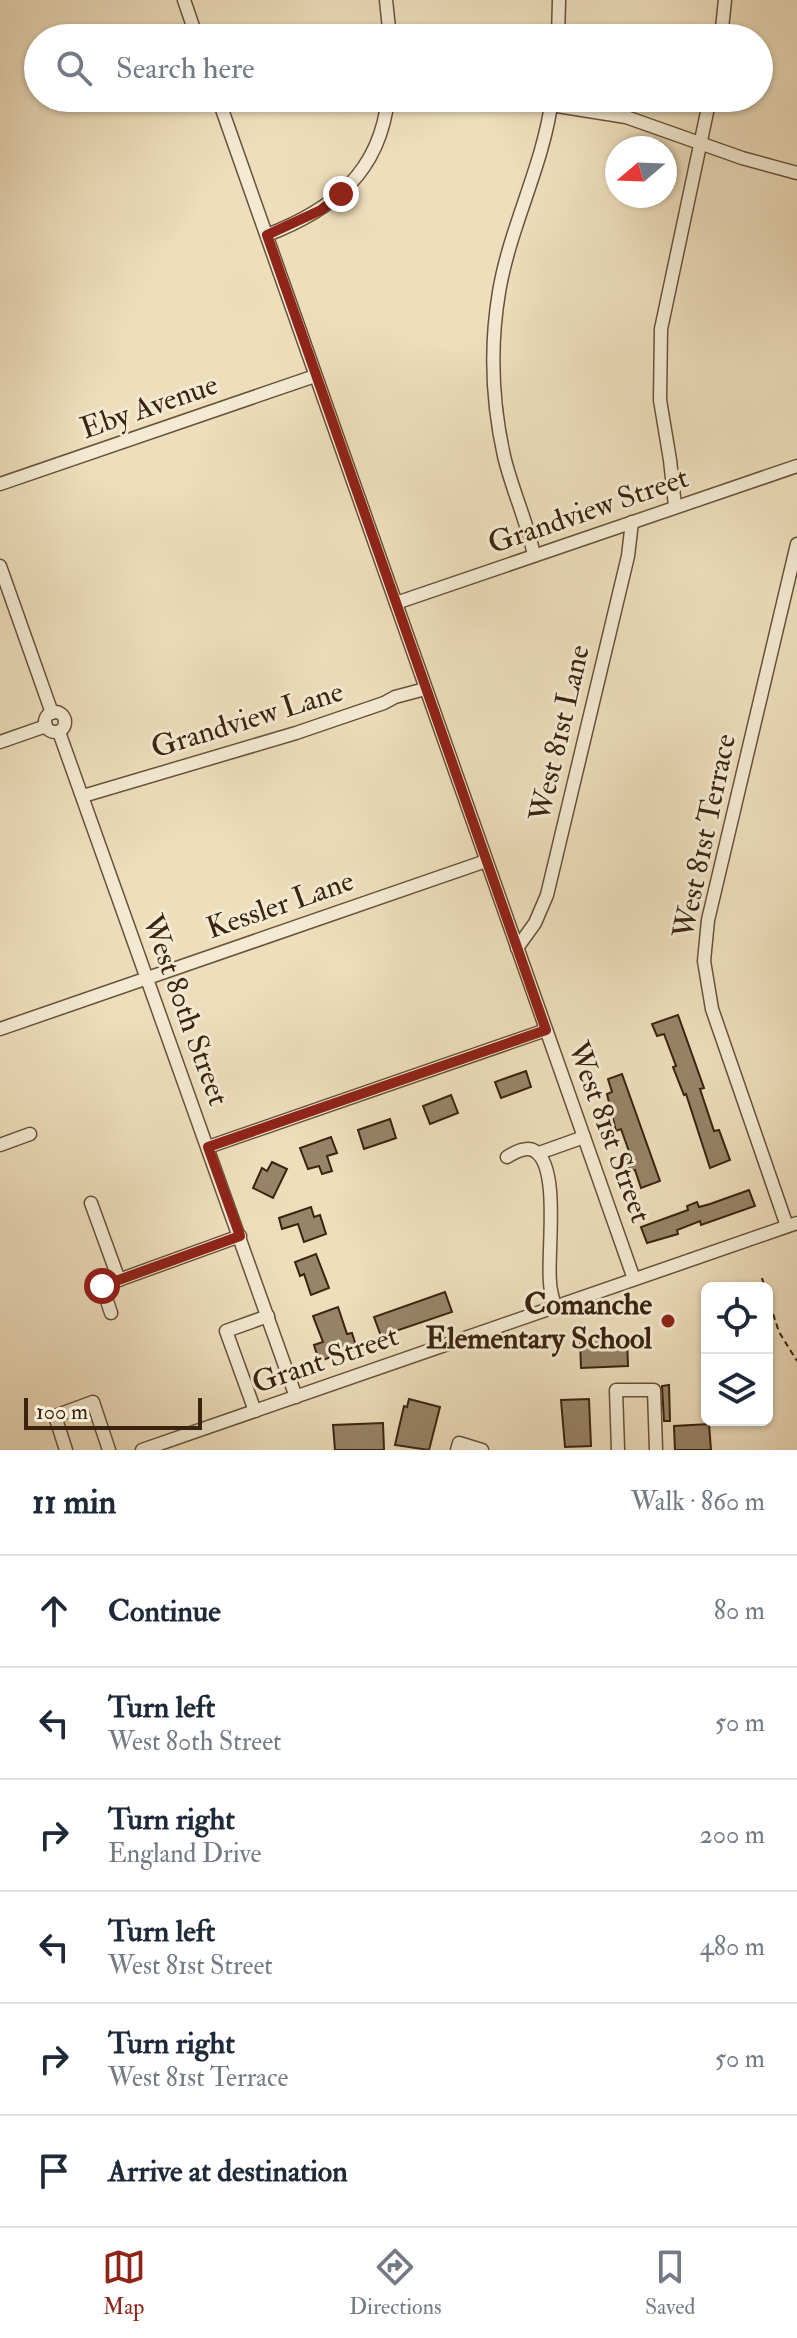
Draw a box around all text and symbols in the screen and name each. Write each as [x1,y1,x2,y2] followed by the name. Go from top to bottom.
[24,24,773,112] search box
[52,46,96,90] icon: search
[116,50,255,87] text: Search here
[605,136,677,208] north arrow
[323,176,359,212] route end
[76,366,223,447] street label: Eby Avenue
[483,459,693,562] street label: Grandview Street
[521,641,598,826] street label: West 81st Lane
[147,673,348,766] street label: Grandview Lane
[665,730,744,943] street label: West 81st Terrace
[202,862,359,947] street label: Kessler Lane
[134,909,237,1111] street label: West 80th Street
[559,1036,660,1228] street label: West 81st Street
[84,1268,120,1304] route start
[701,1282,773,1426] map controls
[701,1282,773,1354] button: locate
[426,1286,652,1357] place label: Comanche Elementary School
[659,1312,677,1330] marker: Comanche Elementary School
[247,1317,403,1402] street label: Grant Street
[701,1354,773,1426] button: layers
[24,1394,202,1430] scale bar
[36,1398,88,1426] text: 100 m
[32,1481,116,1524] text: 11 min
[631,1486,765,1518] text: Walk · 860 m
[32,1589,76,1633] icon: ahead
[108,1593,221,1630] text: Continue
[714,1595,765,1627] text: 80 m
[108,1689,215,1726] text: Turn left
[32,1701,76,1745] icon: left
[715,1707,765,1739] text: 50 m
[108,1726,282,1758] text: West 80th Street
[108,1801,235,1838] text: Turn right
[32,1813,76,1857] icon: right
[700,1819,765,1851] text: 200 m
[108,1838,261,1870] text: England Drive
[108,1913,215,1950] text: Turn left
[32,1925,76,1969] icon: left
[700,1931,765,1963] text: 480 m
[108,1950,273,1982] text: West 81st Street
[108,2025,235,2062] text: Turn right
[32,2037,76,2081] icon: right
[715,2043,765,2075] text: 50 m
[108,2062,288,2094] text: West 81st Terrace
[32,2149,76,2193] icon: arrive
[108,2153,348,2190] text: Arrive at destination
[102,2245,146,2321] tab: Map
[349,2245,442,2321] tab: Directions
[645,2245,695,2321] tab: Saved

